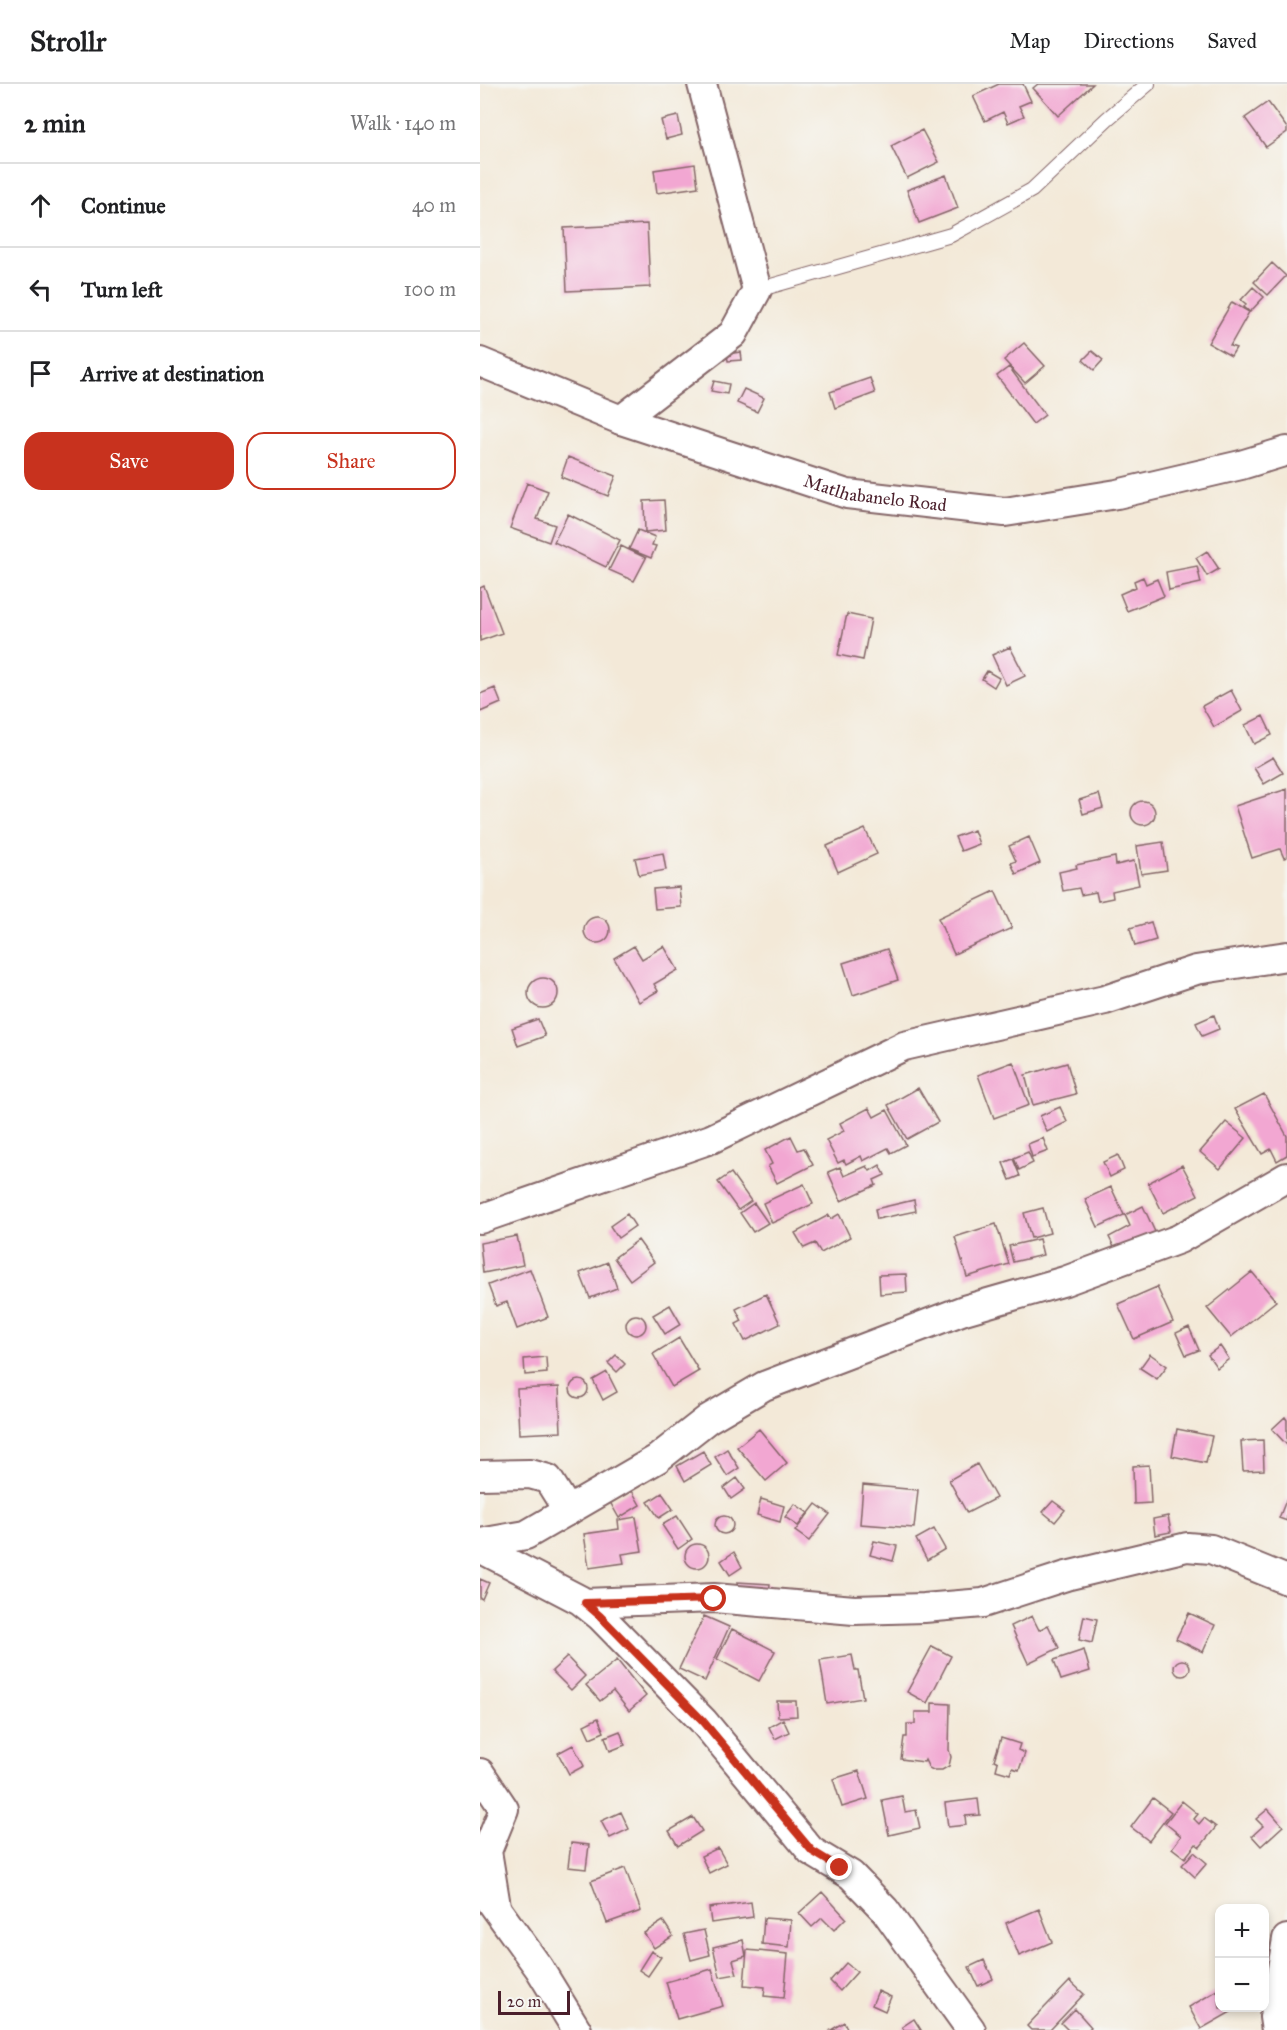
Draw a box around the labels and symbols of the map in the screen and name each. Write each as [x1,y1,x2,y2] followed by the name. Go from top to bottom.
[801,470,948,516] street label: Matlhabanelo Road
[700,1585,726,1611] route start
[826,1854,852,1880] route end
[498,1988,570,2016] scale bar

